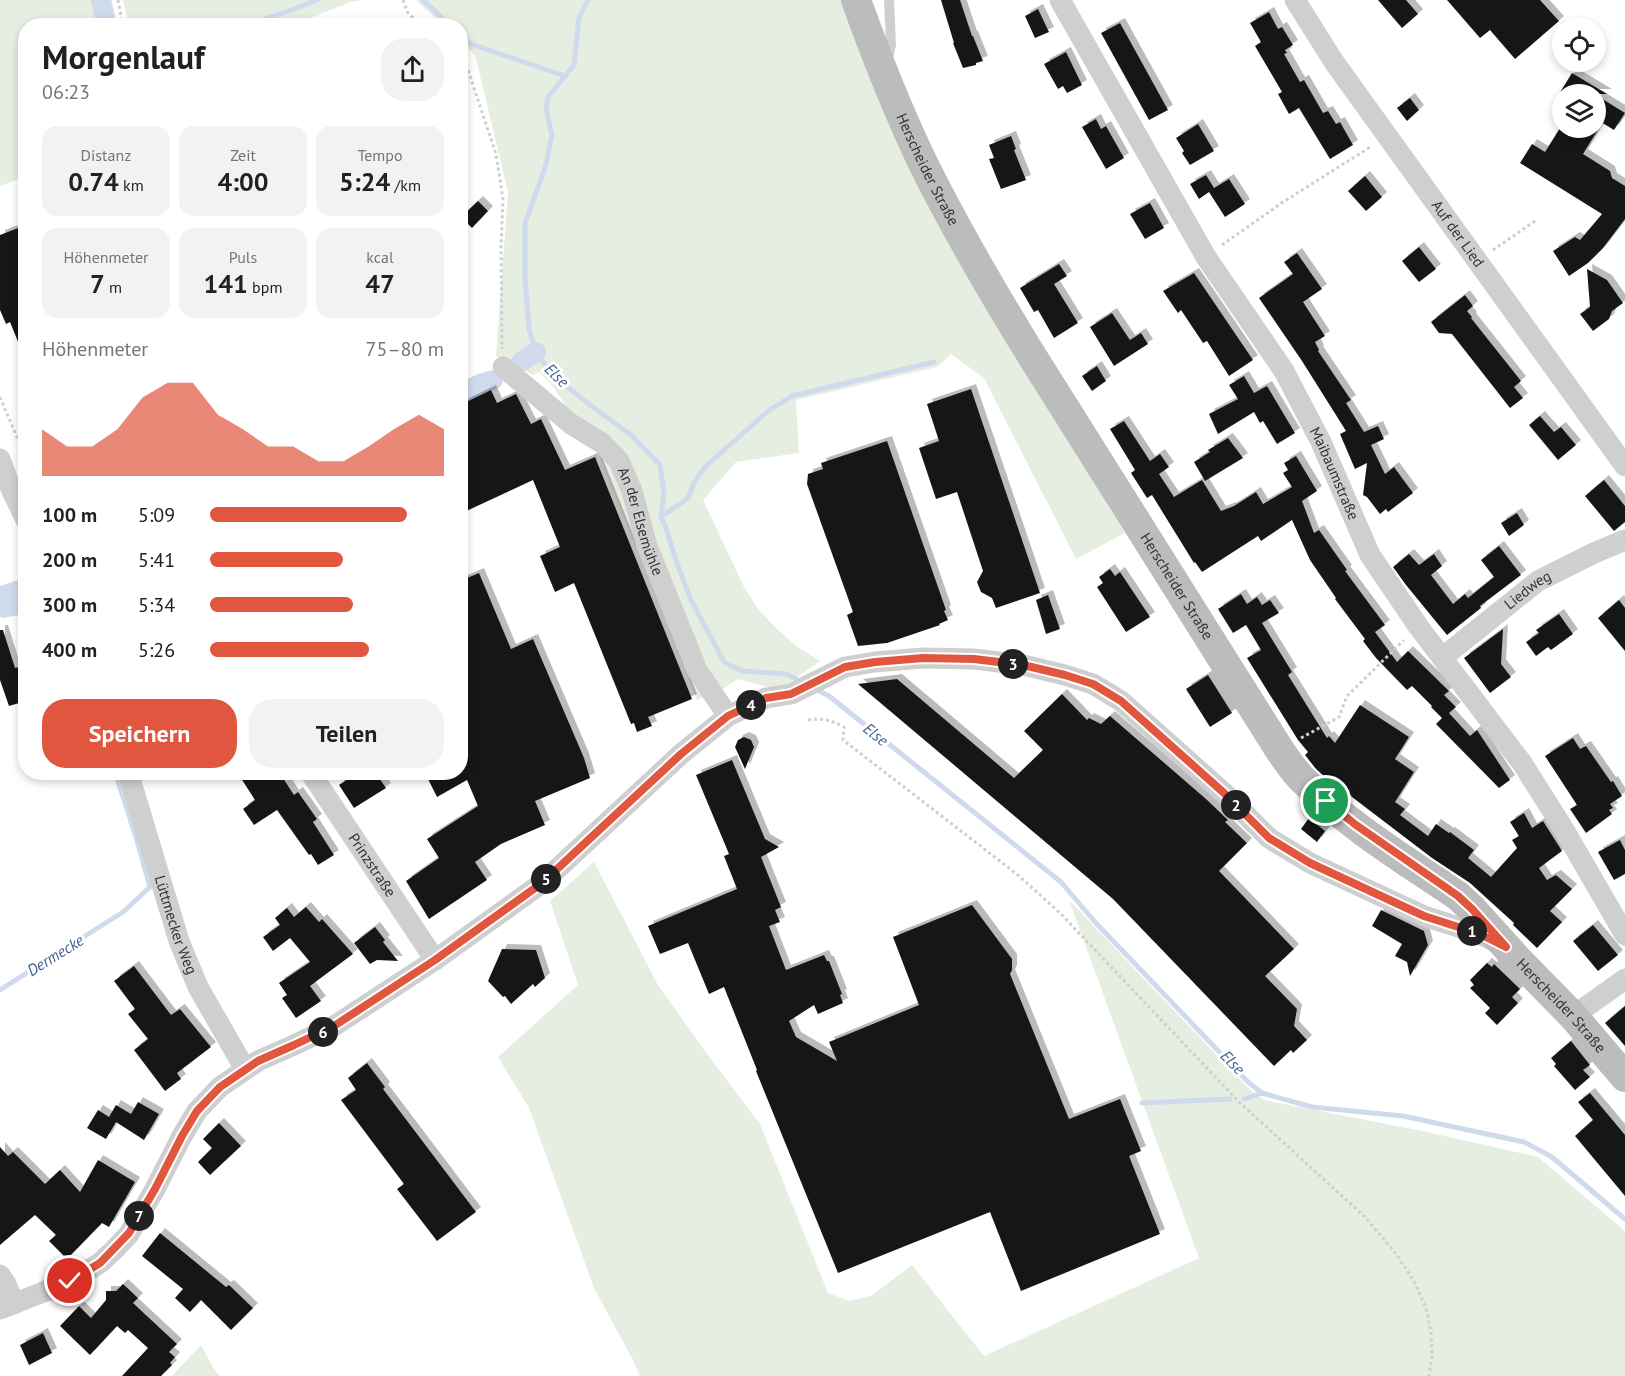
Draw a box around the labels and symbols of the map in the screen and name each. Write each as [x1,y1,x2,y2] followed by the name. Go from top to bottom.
[892,110,964,229] street label: Herscheider Straße
[1428,196,1489,271] street label: Auf der Lied
[541,359,574,392] water label: Else
[1306,424,1364,523] street label: Maibaumstraße
[614,464,668,578] street label: An der Elsemühle
[1136,529,1218,643] street label: Herscheider Straße
[1500,566,1554,613] street label: Liedweg
[998,649,1028,679] pin: 3
[736,690,766,720] pin: 4
[860,718,893,750] water label: Else
[1300,775,1351,826] pin
[1221,790,1251,820] pin: 2
[344,830,400,900] street label: Prinzstraße
[531,864,561,894] pin: 5
[151,873,202,977] street label: Lüttmecker Weg
[1457,916,1487,946] pin: 1
[23,929,88,980] water label: Dermecke
[1513,954,1610,1057] street label: Herscheider Straße
[308,1017,338,1047] pin: 6
[1217,1046,1250,1079] water label: Else
[124,1201,154,1231] pin: 7
[44,1255,95,1306] pin

